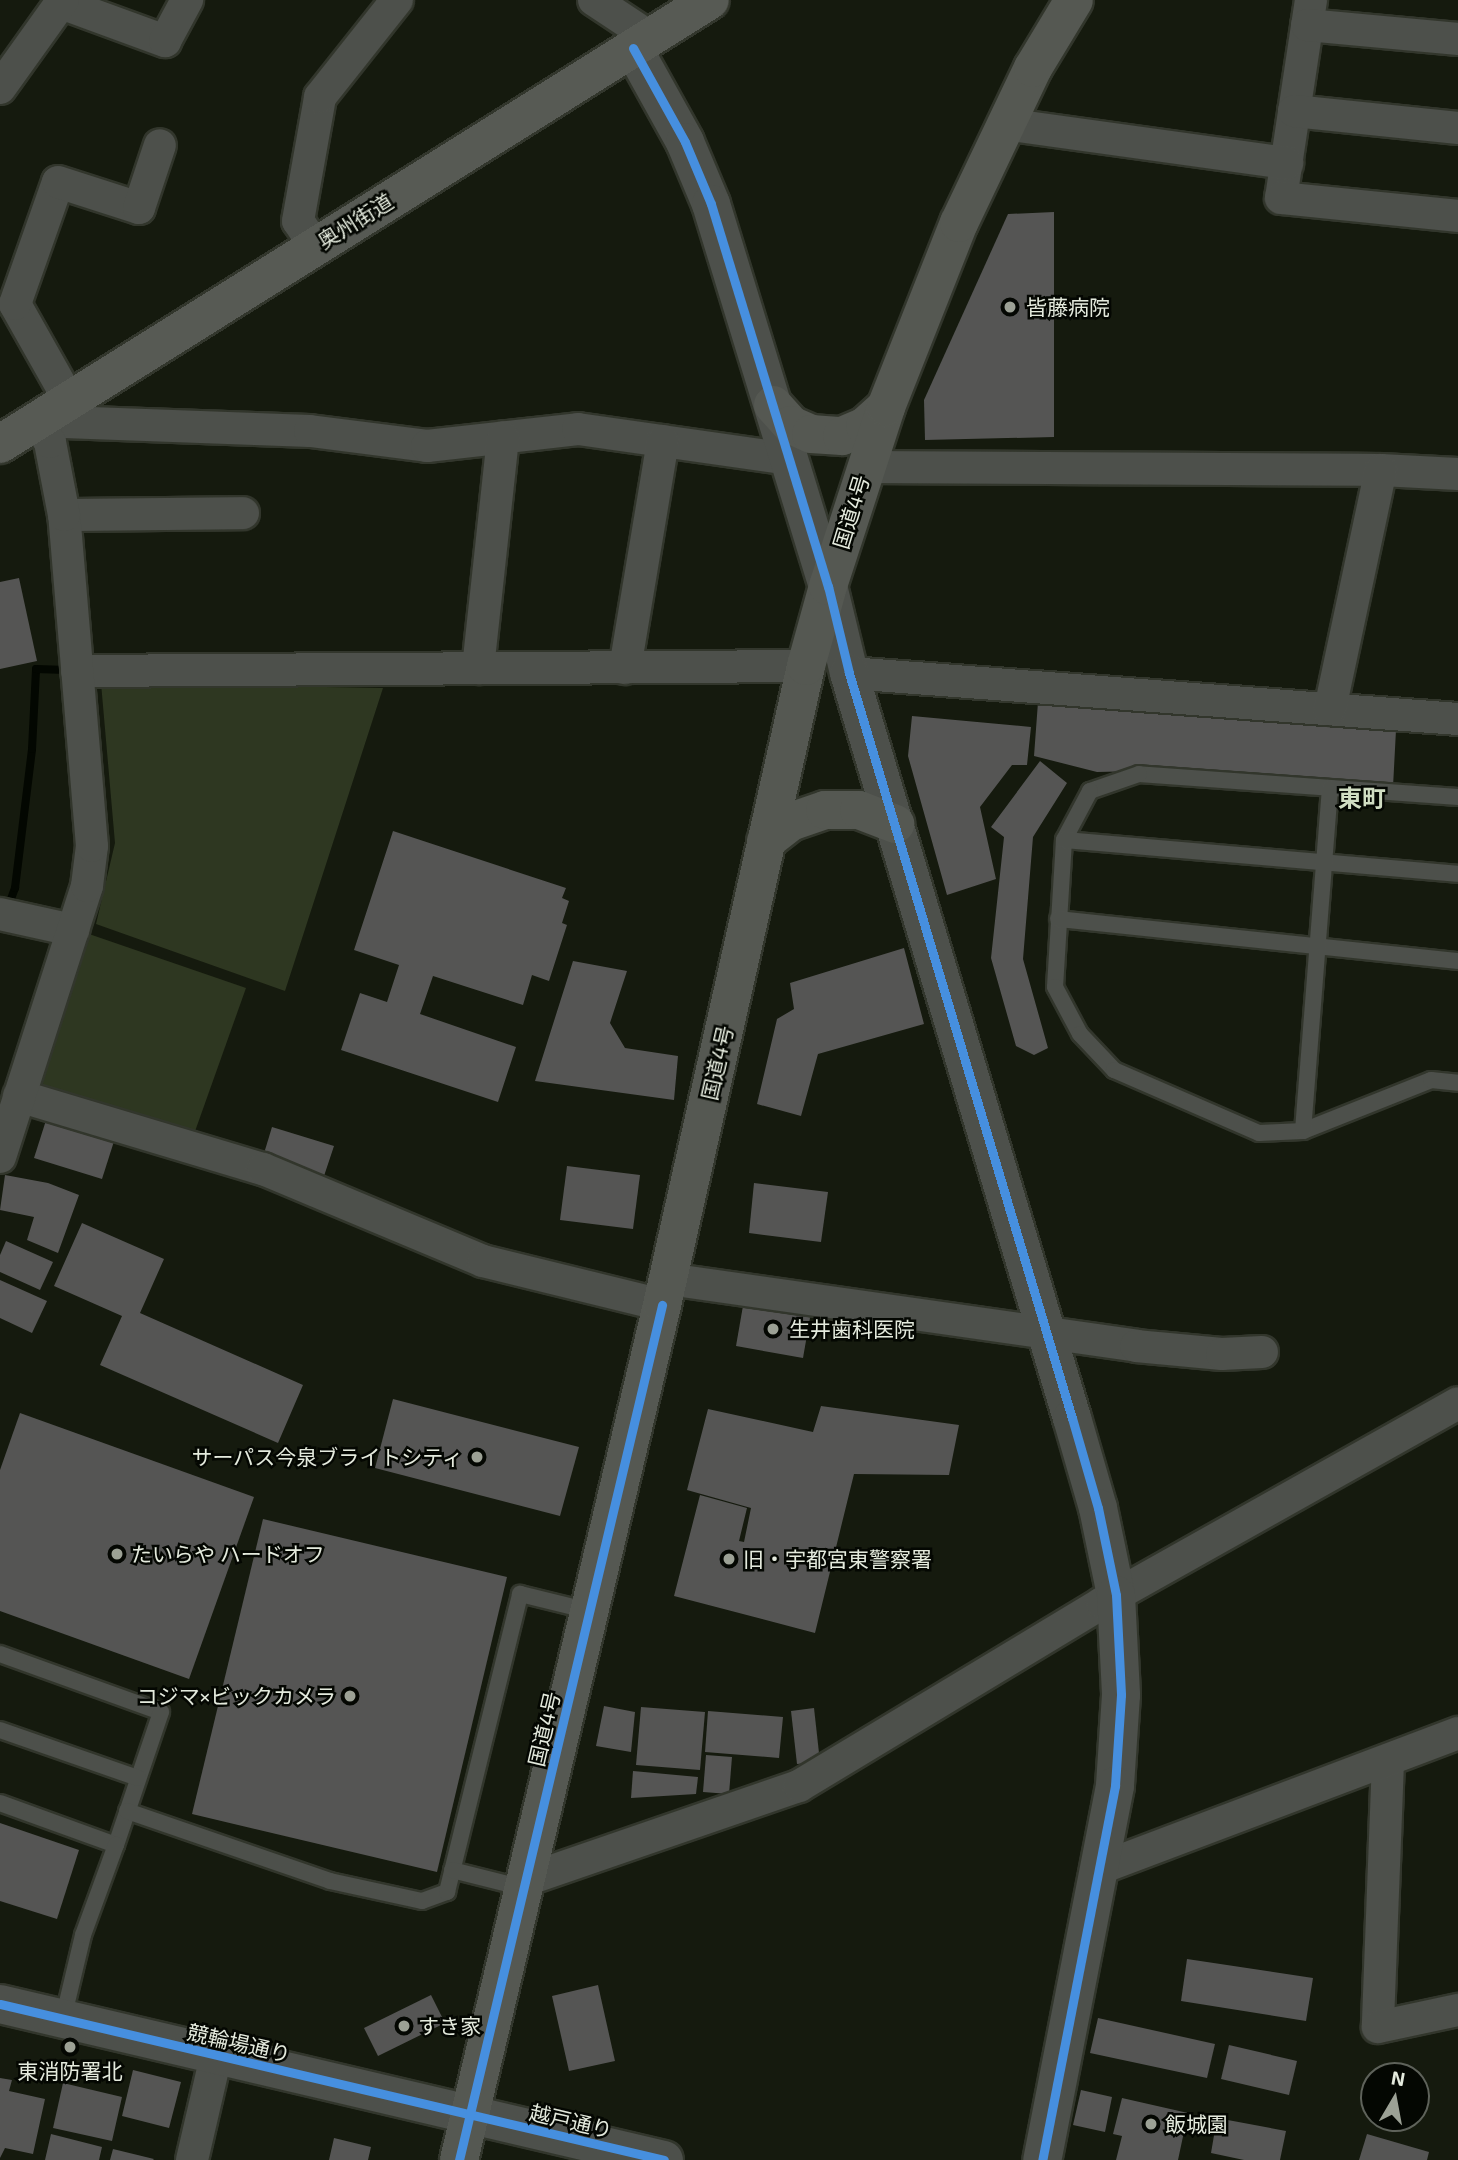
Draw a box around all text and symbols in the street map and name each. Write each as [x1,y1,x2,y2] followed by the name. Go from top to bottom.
[313,188,397,254] street label: 奥州街道
[1026,294,1110,320] place label: 皆藤病院
[1000,297,1020,317] marker: 皆藤病院
[828,472,874,552] street label: 国道4号
[1338,784,1386,812] district label: 東町
[696,1023,738,1103] street label: 国道4号
[789,1316,915,1342] place label: 生井歯科医院
[763,1319,783,1339] marker: 生井歯科医院
[190,1444,463,1470] place label: サーパス今泉ブライトシティ
[469,1449,485,1465] marker: サーパス今泉ブライトシティ
[131,1541,325,1567] place label: たいらや ハードオフ
[109,1546,125,1562] marker: たいらや ハードオフ
[743,1546,932,1572] place label: 旧・宇都宮東警察署
[721,1551,737,1567] marker: 旧・宇都宮東警察署
[137,1683,336,1709] place label: コジマ×ビックカメラ
[342,1688,358,1704] marker: コジマ×ビックカメラ
[523,1689,565,1769] street label: 国道4号
[418,2013,481,2039] place label: すき家
[396,2018,412,2034] marker: すき家
[185,2019,293,2067] street label: 競輪場通り
[62,2039,78,2055] marker: 東消防署北
[18,2058,122,2084] place label: 東消防署北
[1360,2062,1430,2132] north arrow
[1390,2065,1407,2090] text: N
[527,2099,615,2143] street label: 越戸通り
[1165,2111,1228,2137] place label: 飯城園
[1143,2116,1159,2132] marker: 飯城園

